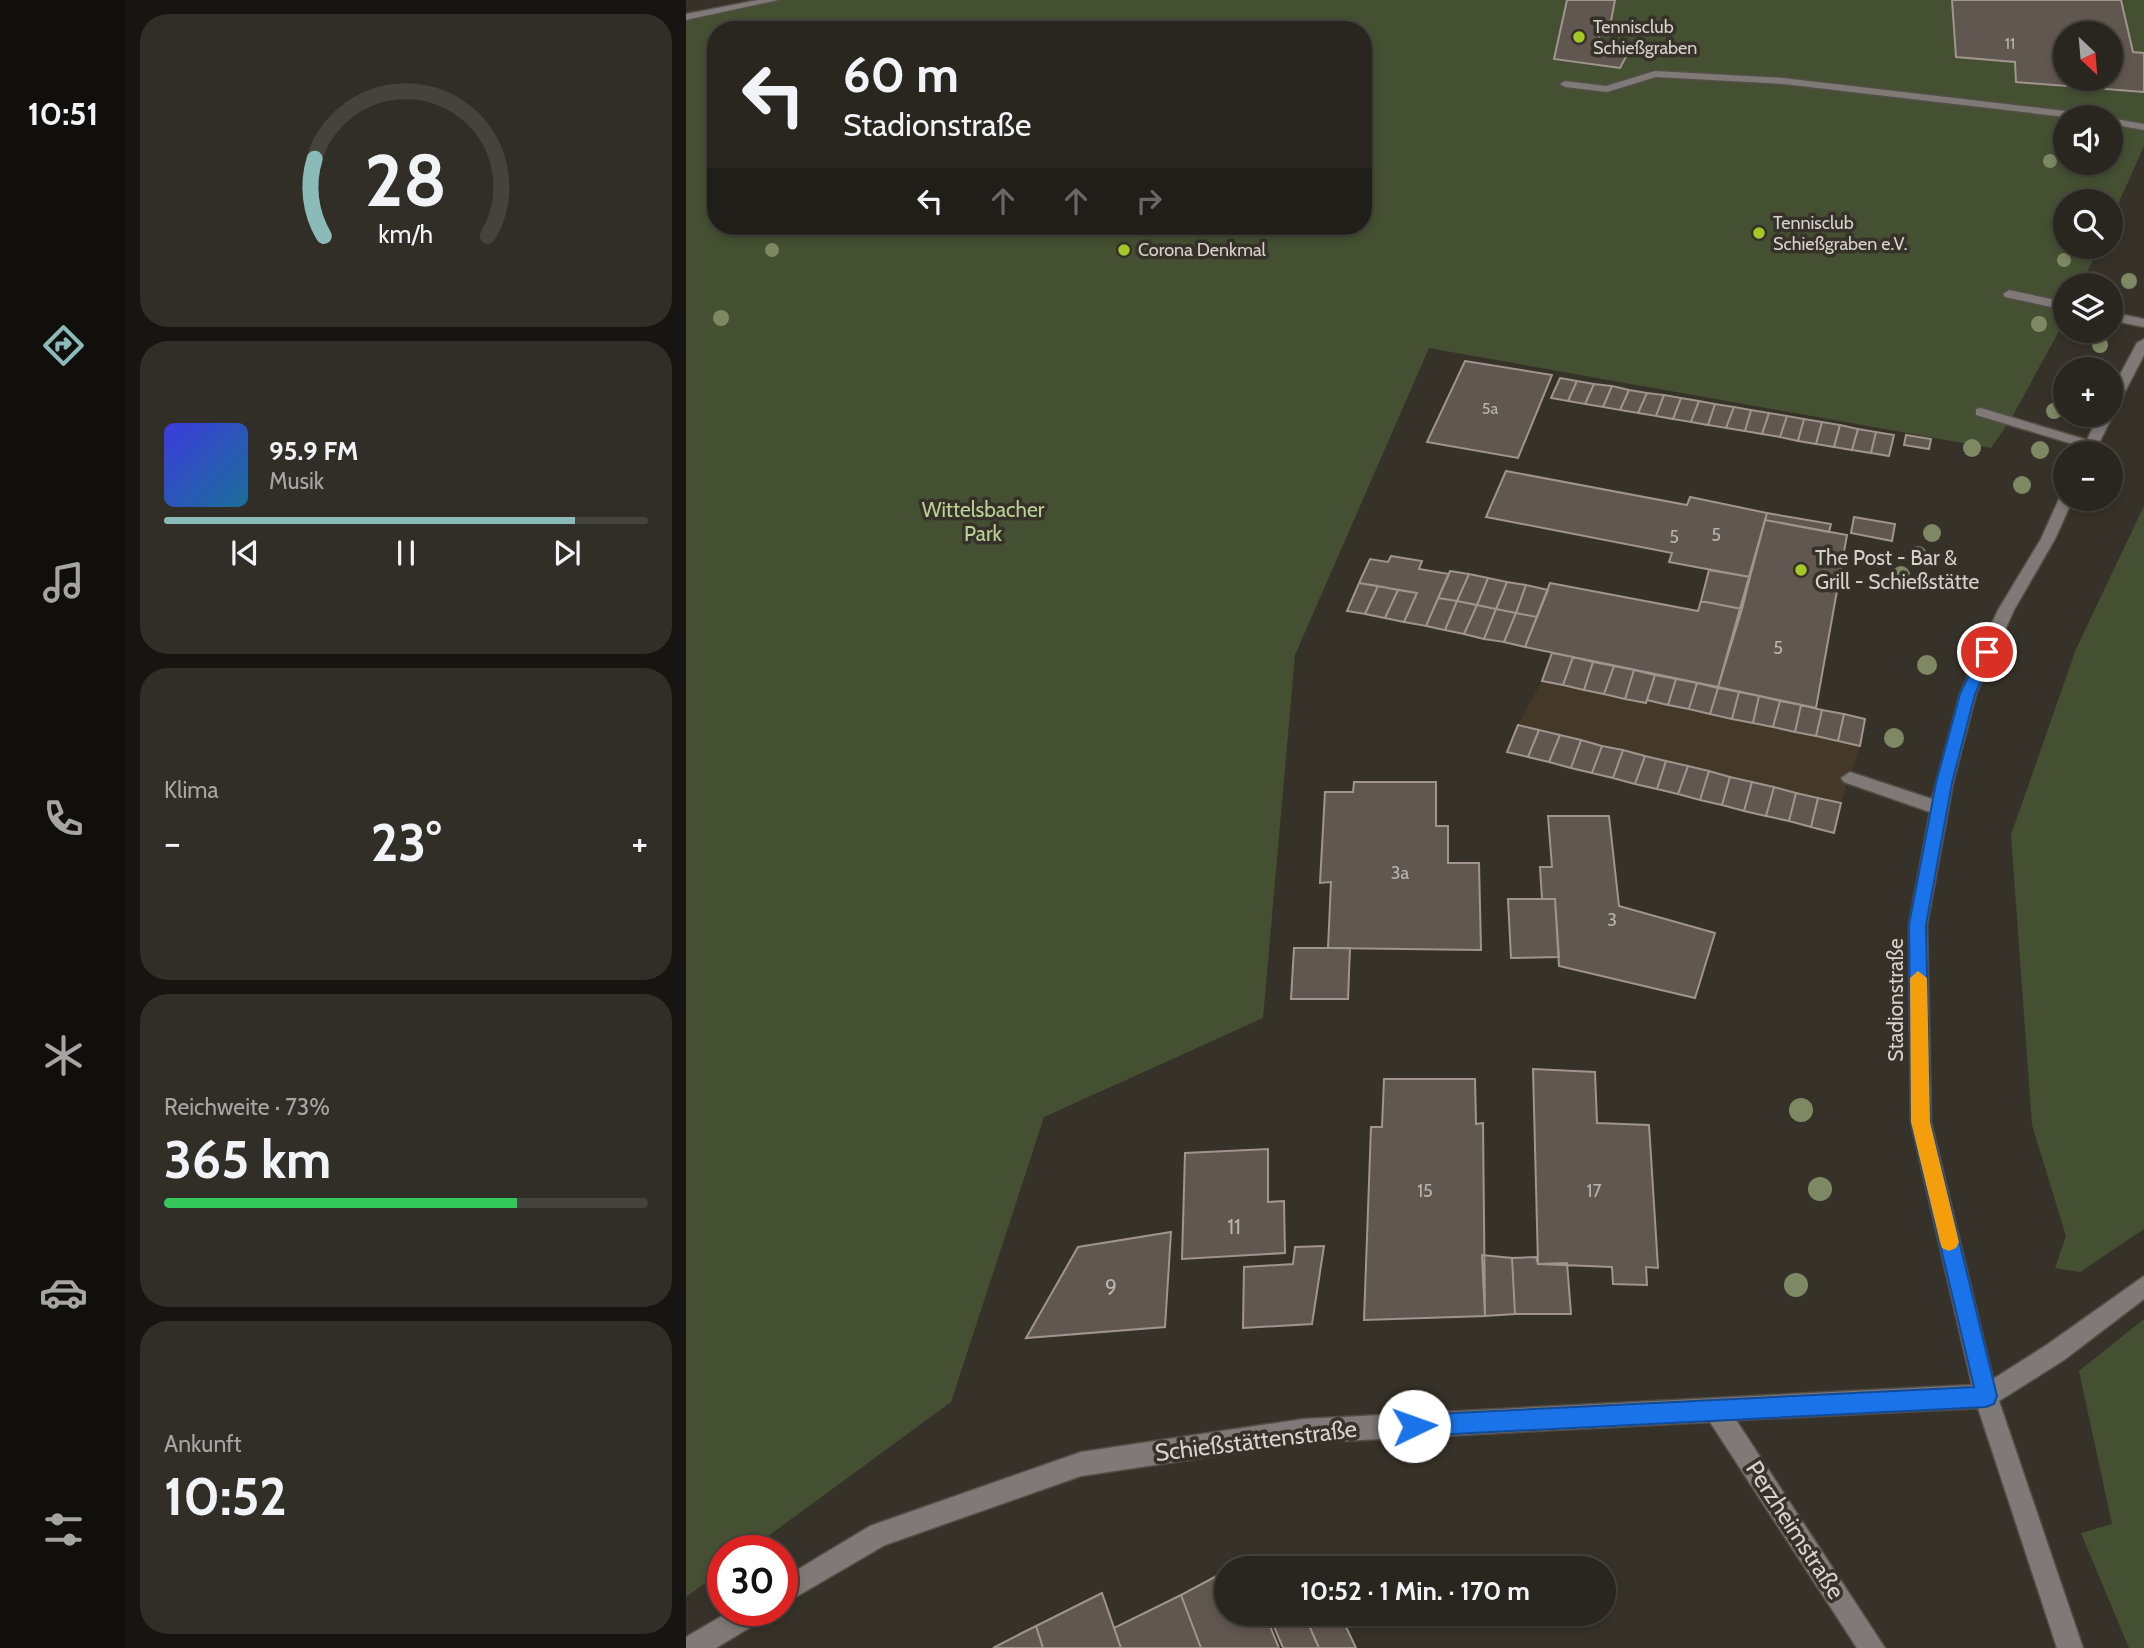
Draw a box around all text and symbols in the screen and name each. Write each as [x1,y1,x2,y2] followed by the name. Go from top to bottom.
[1593,16,1697,59] place label: Tennisclub Schießgraben
[2053,21,2123,91] north arrow
[2053,21,2123,511] map controls
[1571,29,1587,45] marker: Tennisclub Schießgraben
[2005,34,2015,53] house number: 11
[843,45,959,104] text: 60 m
[728,49,819,140] icon: left
[28,94,98,133] text: 10:51
[843,105,1031,144] text: Stadionstraße
[2053,105,2123,175] button: sound
[365,137,447,225] text: 28
[911,182,949,220] icon: left
[984,182,1022,220] icon: ahead
[1057,182,1095,220] icon: ahead
[1130,182,1168,220] icon: right
[2053,189,2123,259] button: search
[1773,212,1907,255] place label: Tennisclub Schießgraben e.V.
[379,219,433,249] text: km/h
[1751,225,1767,241] marker: Tennisclub Schießgraben e.V.
[1138,239,1267,261] place label: Corona Denkmal
[1116,242,1132,258] marker: Corona Denkmal
[2053,273,2123,343] button: layers
[39,321,88,370] icon: directions
[2053,357,2123,427] button: +
[1482,399,1498,418] house number: 5a
[269,435,358,467] text: 95.9 FM
[2053,441,2123,511] button: −
[269,467,324,495] text: Musik
[922,497,1045,546] park label: Wittelsbacher Park
[1711,524,1721,546] house number: 5
[1669,526,1679,548] house number: 5
[226,534,264,572] icon: previous
[387,534,425,572] icon: pause
[548,534,586,572] icon: next
[1815,545,1980,594] place label: The Post - Bar & Grill - Schießstätte
[39,558,88,607] icon: music
[1793,562,1809,578] marker: The Post - Bar & Grill - Schießstätte
[1957,622,2017,682] pin
[1968,633,2006,671] icon: arrive
[1773,637,1783,659] house number: 5
[164,776,219,804] text: Klima
[39,794,88,843] icon: phone
[371,811,441,874] text: 23°
[164,819,181,866] text: −
[631,819,648,866] text: +
[1391,862,1410,884] house number: 3a
[1607,909,1617,931] house number: 3
[1883,938,1908,1062] street label: Stadionstraße
[39,1031,88,1080] icon: climate
[164,1093,330,1121] text: Reichweite · 73%
[164,1128,331,1191] text: 365 km
[1417,1180,1433,1202] house number: 15
[1587,1180,1601,1202] house number: 17
[1227,1214,1241,1239] house number: 11
[39,1268,88,1317] icon: car
[1105,1274,1117,1299] house number: 9
[1377,1389,1451,1463] position arrow
[1153,1414,1359,1467] street label: Schießstättenstraße
[164,1430,242,1458] text: Ankunft
[1740,1455,1851,1604] street label: Perzheimstraße
[164,1465,287,1528] text: 10:52
[39,1505,88,1554] icon: filters
[707,1535,798,1626] speed limit sign: 30
[1300,1575,1530,1607] text: 10:52 · 1 Min. · 170 m

